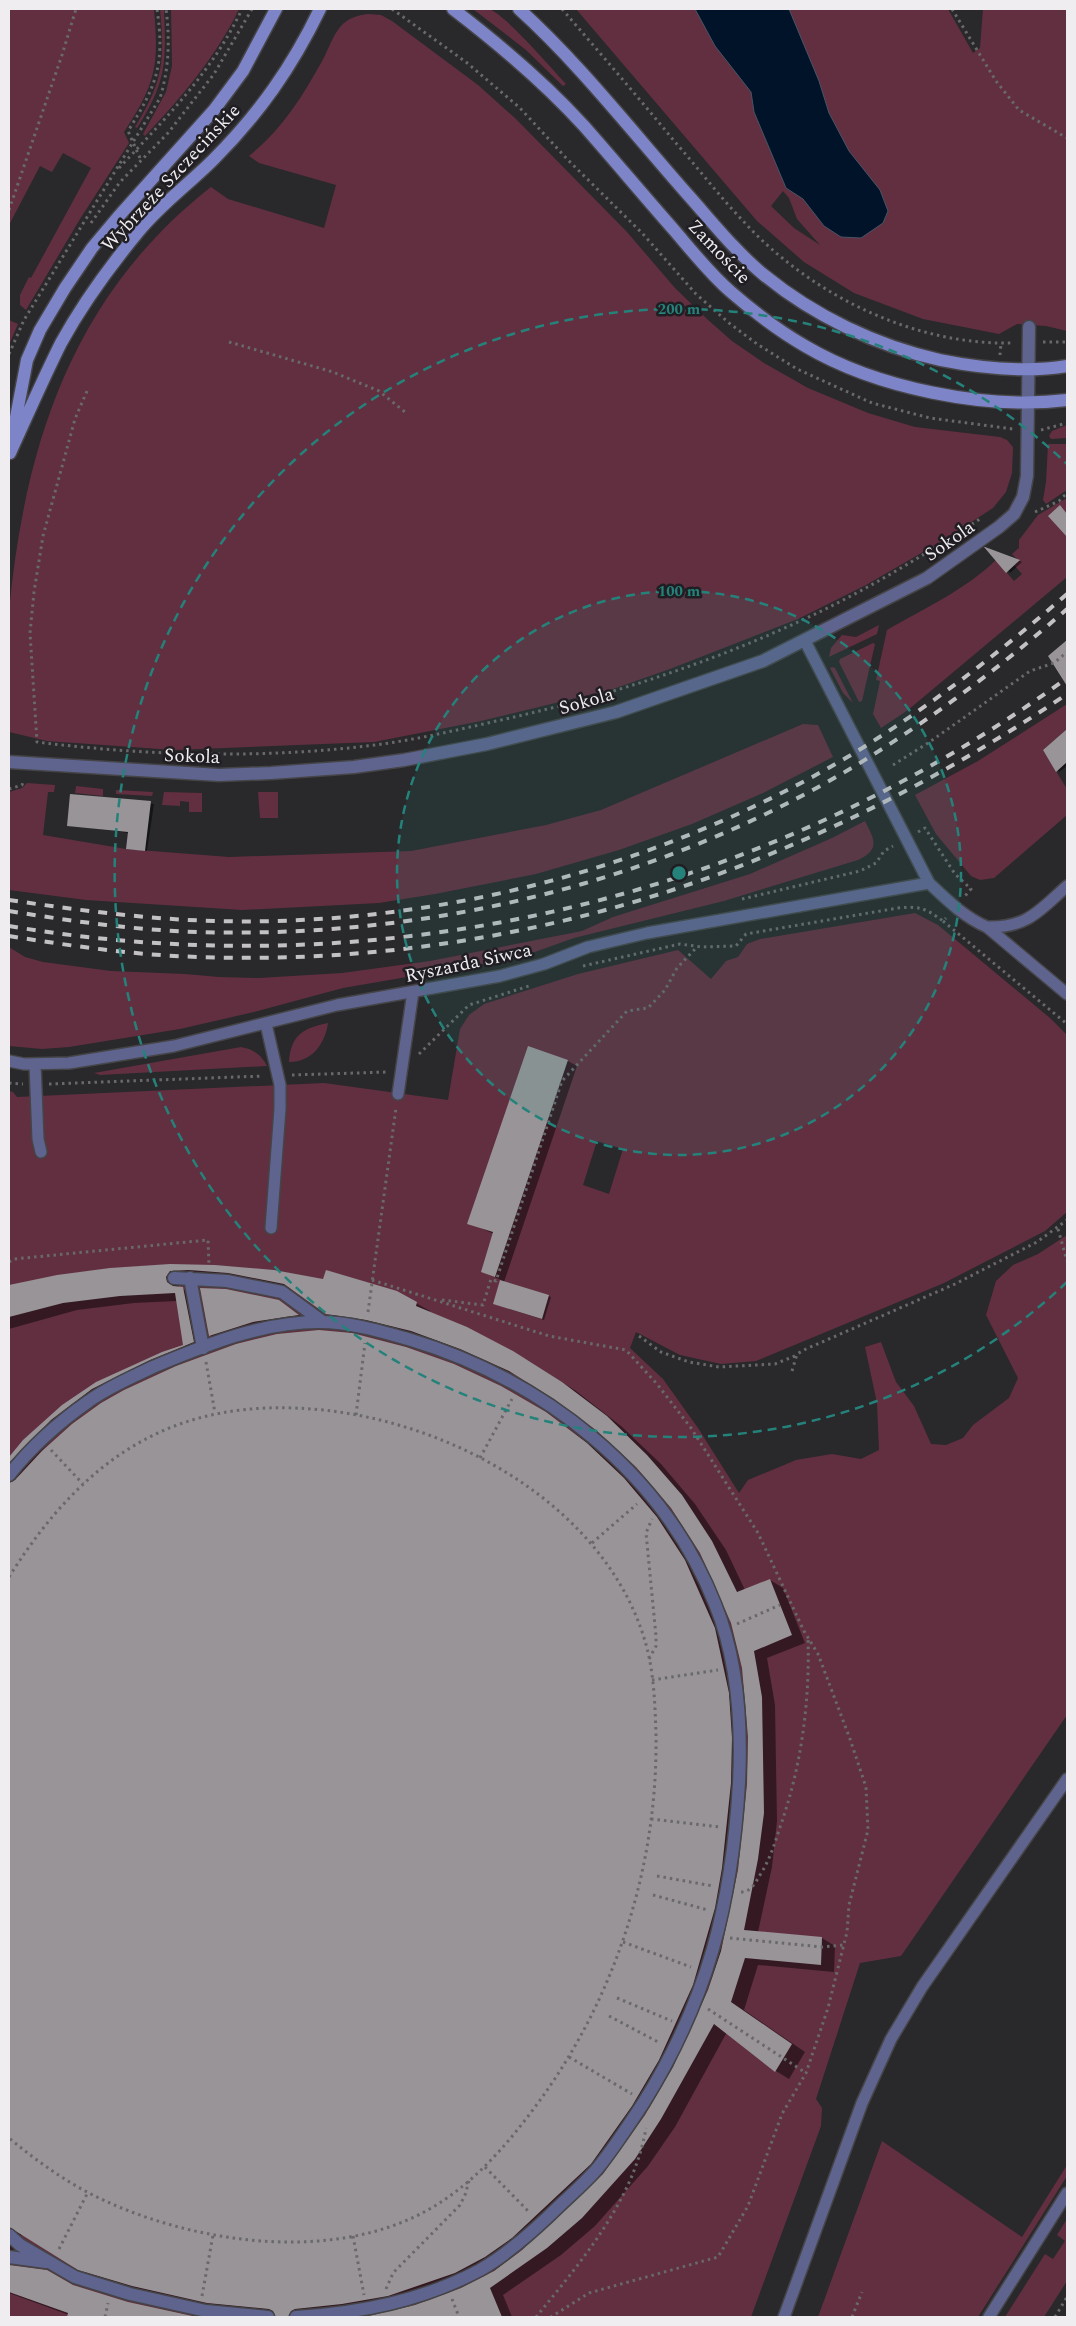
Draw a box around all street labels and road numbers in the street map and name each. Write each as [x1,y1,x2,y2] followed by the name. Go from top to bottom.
[95,97,248,259] street label: Wybrzeże Szczecińskie
[680,213,757,291] street label: Zamoście
[919,513,982,569] street label: Sokola
[555,680,618,723] street label: Sokola
[163,741,221,772] street label: Sokola
[402,936,535,991] street label: Ryszarda Siwca

